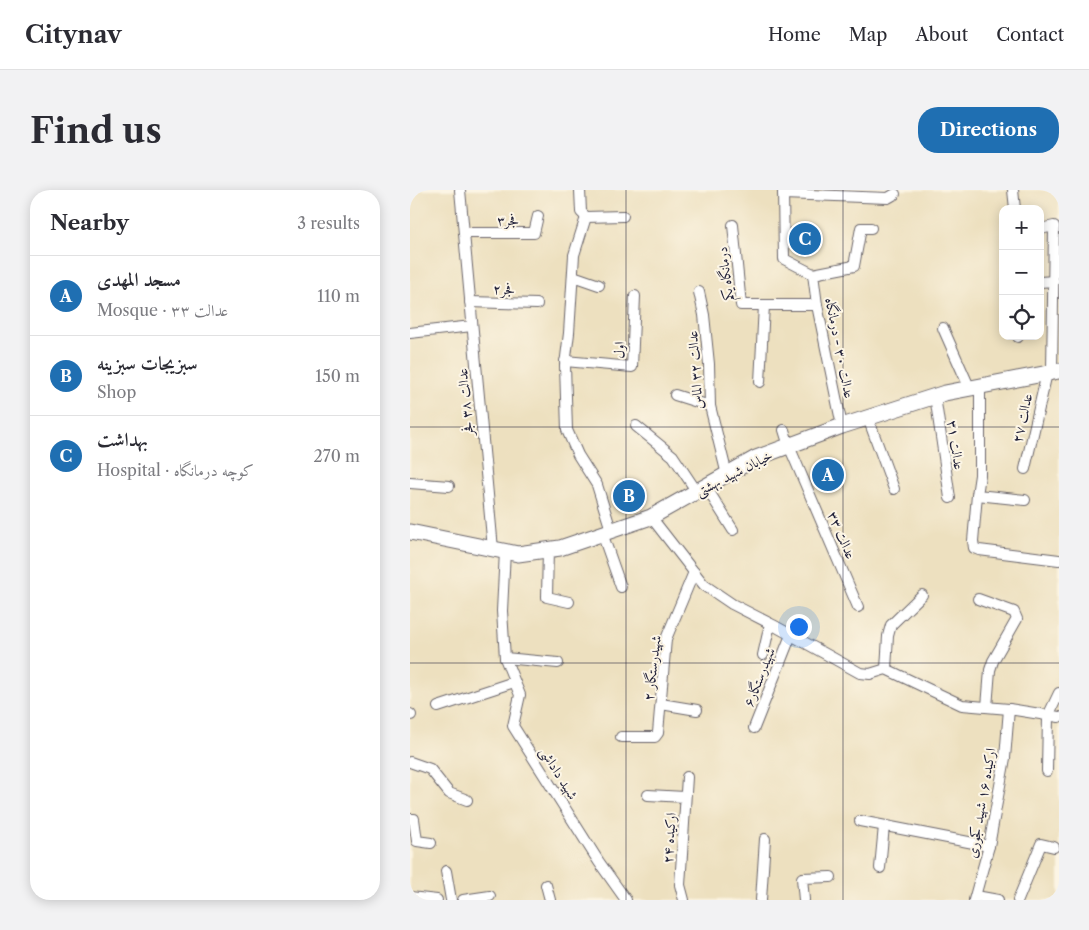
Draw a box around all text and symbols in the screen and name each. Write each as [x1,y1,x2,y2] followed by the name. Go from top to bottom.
[25,20,122,49] text: Citynav
[768,24,821,46] text: Home
[849,24,887,46] text: Map
[915,24,968,46] text: About
[996,24,1064,46] text: Contact
[918,107,1059,153] button: Directions
[30,109,162,152] text: Find us
[999,205,1044,340] map controls
[999,205,1044,250] button: +
[50,210,129,235] text: Nearby
[497,211,519,229] street label: فجر۳
[297,213,360,233] text: 3 results
[789,220,821,258] pin: C
[713,245,742,302] street label: درمانگاه یکم
[999,250,1044,295] button: −
[97,268,181,291] text: مسجد المهدی
[493,280,515,298] street label: فجر۲
[60,286,72,306] text: A
[317,286,360,306] text: 110 m
[999,295,1044,340] button: locate
[821,296,859,400] street label: عدالت ۳۰ - درمانگاه
[97,300,228,320] text: Mosque · عدالت ۳۳
[683,330,707,410] street label: عدالت ۳۲ الماس
[610,341,628,359] street label: اول
[97,352,198,375] text: سبزیجات سبزینه
[60,366,72,386] text: B
[315,366,360,386] text: 150 m
[453,367,477,439] street label: عدالت ۳۸ فجر
[97,382,136,402] text: Shop
[1008,392,1036,444] street label: عدالت ۲۷
[944,419,968,471] street label: عدالت ۳۱
[97,428,148,451] text: بهداشت
[60,446,72,466] text: C
[314,446,360,466] text: 270 m
[692,446,776,501] street label: خیابان شهید بهشتی
[812,456,844,494] pin: A
[97,460,254,480] text: Hospital · کوچه درمانگاه
[613,477,645,515] pin: B
[824,508,860,562] street label: عدالت ۳۳
[786,614,812,640] your location
[639,634,666,702] street label: شهیدرستگار ۲
[739,645,780,710] street label: شهیدرستگار۶
[535,743,582,803] street label: شهید داداشی
[962,747,1001,860] street label: ارکیده ۱۶ شهید کجوری
[658,812,680,864] street label: ارکیده ۲۴

